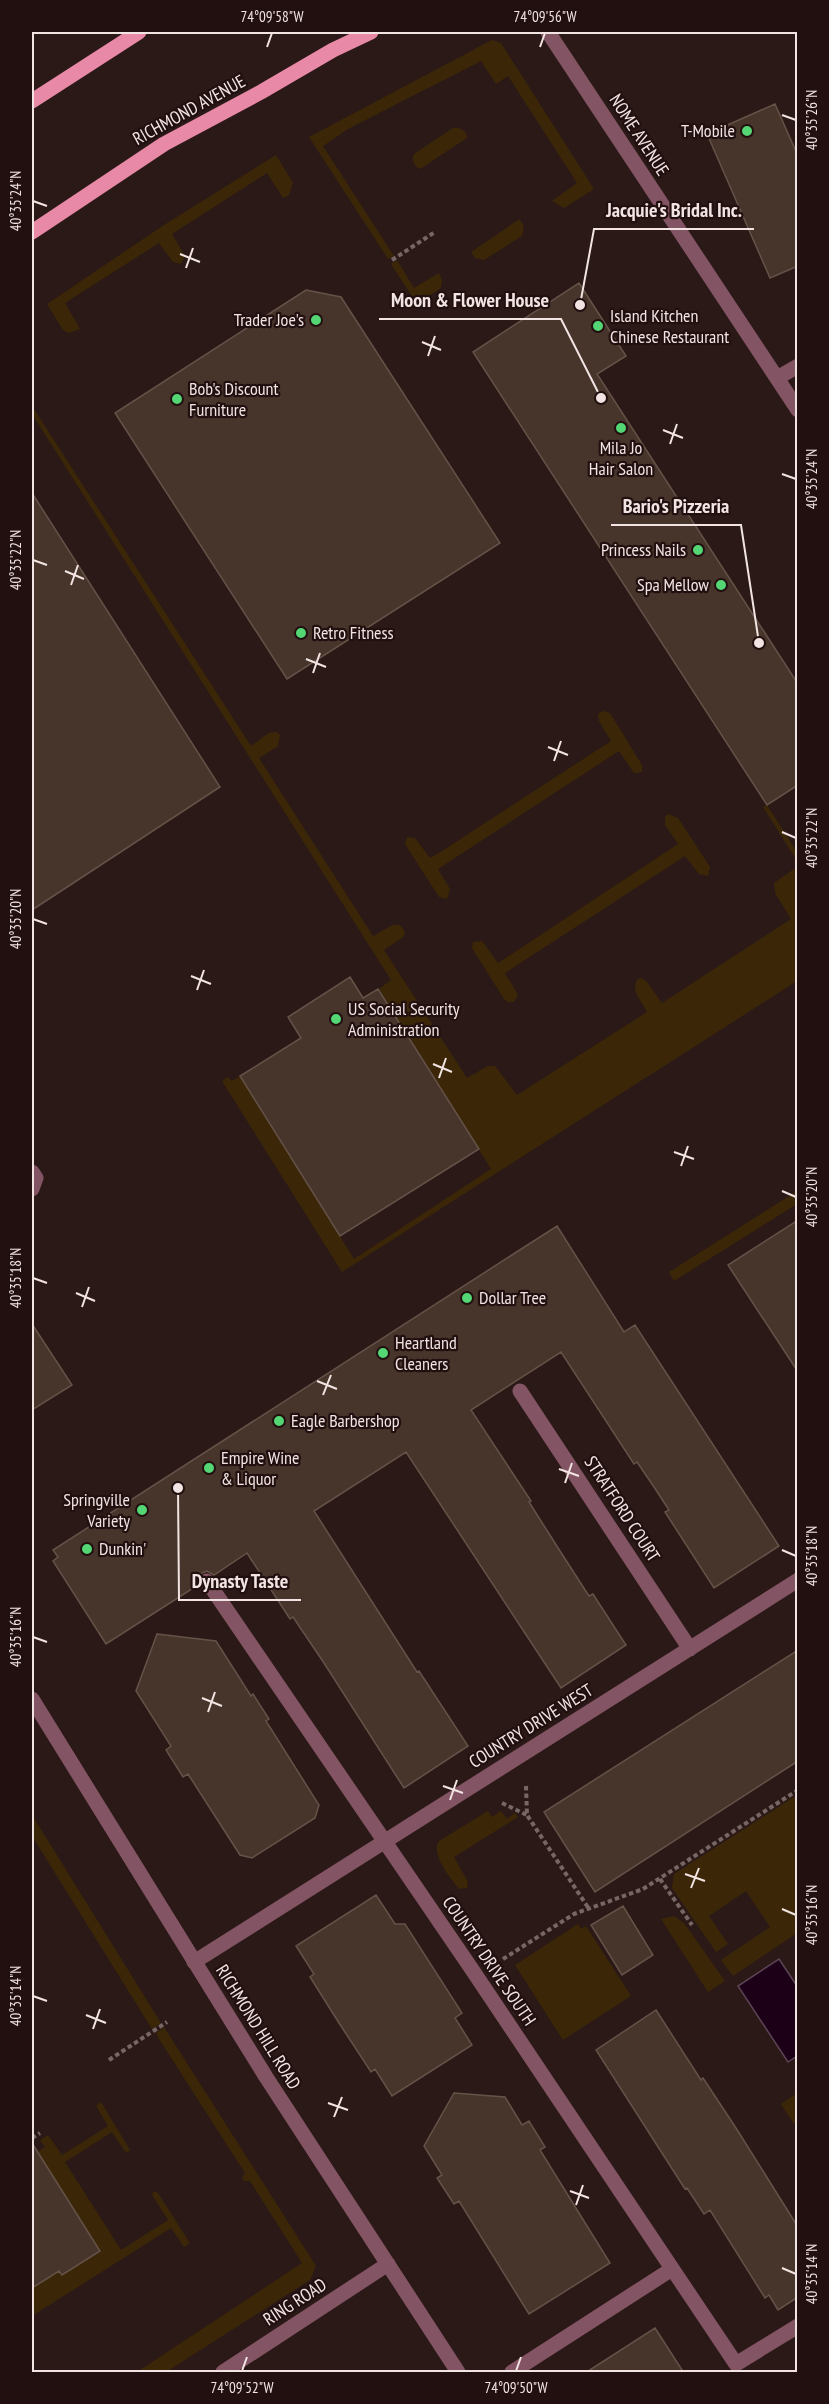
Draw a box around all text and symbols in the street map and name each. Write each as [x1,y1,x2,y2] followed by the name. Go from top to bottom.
[240,7,304,26] text: 74°09'58"W
[513,7,577,26] text: 74°09'56"W
[128,69,249,150] street label: RICHMOND AVENUE
[605,90,674,180] street label: NOME AVENUE
[802,90,821,150] text: 40°35'26"N
[681,119,735,142] place label: T-Mobile
[740,124,754,138] marker: T-Mobile
[6,171,25,231] text: 40°35'24"N
[594,191,754,229] callout: Jacquie's Bridal Inc.
[605,197,742,223] text: Jacquie's Bridal Inc.
[379,281,561,319] callout: Moon & Flower House
[391,287,549,313] text: Moon & Flower House
[610,304,729,348] place label: Island Kitchen Chinese Restaurant
[234,308,304,331] place label: Trader Joe's
[309,313,323,327] marker: Trader Joe's
[591,319,605,333] marker: Island Kitchen Chinese Restaurant
[189,377,278,421] place label: Bob's Discount Furniture
[170,392,184,406] marker: Bob's Discount Furniture
[614,421,628,435] marker: Mila Jo Hair Salon
[589,436,653,480] place label: Mila Jo Hair Salon
[802,449,821,509] text: 40°35'24"N
[611,487,741,525] callout: Bario's Pizzeria
[623,493,729,519] text: Bario's Pizzeria
[6,530,25,590] text: 40°35'22"N
[601,538,686,561] place label: Princess Nails
[691,543,705,557] marker: Princess Nails
[637,573,709,596] place label: Spa Mellow
[714,578,728,592] marker: Spa Mellow
[313,621,394,644] place label: Retro Fitness
[294,626,308,640] marker: Retro Fitness
[802,808,821,868] text: 40°35'22"N
[6,889,25,949] text: 40°35'20"N
[348,997,460,1041] place label: US Social Security Administration
[329,1012,343,1026] marker: US Social Security Administration
[802,1167,821,1227] text: 40°35'20"N
[6,1248,25,1308] text: 40°35'18"N
[479,1286,546,1309] place label: Dollar Tree
[460,1291,474,1305] marker: Dollar Tree
[395,1331,457,1375] place label: Heartland Cleaners
[376,1346,390,1360] marker: Heartland Cleaners
[291,1409,400,1432] place label: Eagle Barbershop
[272,1414,286,1428] marker: Eagle Barbershop
[221,1446,299,1490] place label: Empire Wine & Liquor
[580,1451,665,1566] street label: STRATFORD COURT
[202,1461,216,1475] marker: Empire Wine & Liquor
[63,1488,130,1532] place label: Springville Variety
[135,1503,149,1517] marker: Springville Variety
[802,1526,821,1586] text: 40°35'18"N
[99,1537,146,1560] place label: Dunkin'
[80,1542,94,1556] marker: Dunkin'
[179,1562,301,1600] callout: Dynasty Taste
[192,1568,288,1594] text: Dynasty Taste
[6,1607,25,1667] text: 40°35'16"N
[465,1678,597,1773] street label: COUNTRY DRIVE WEST
[802,1885,821,1945] text: 40°35'16"N
[438,1892,541,2030] street label: COUNTRY DRIVE SOUTH
[211,1960,306,2093] street label: RICHMOND HILL ROAD
[6,1966,25,2026] text: 40°35'14"N
[802,2244,821,2304] text: 40°35'14"N
[259,2273,331,2331] street label: RING ROAD
[210,2378,274,2397] text: 74°09'52"W
[484,2378,548,2397] text: 74°09'50"W

